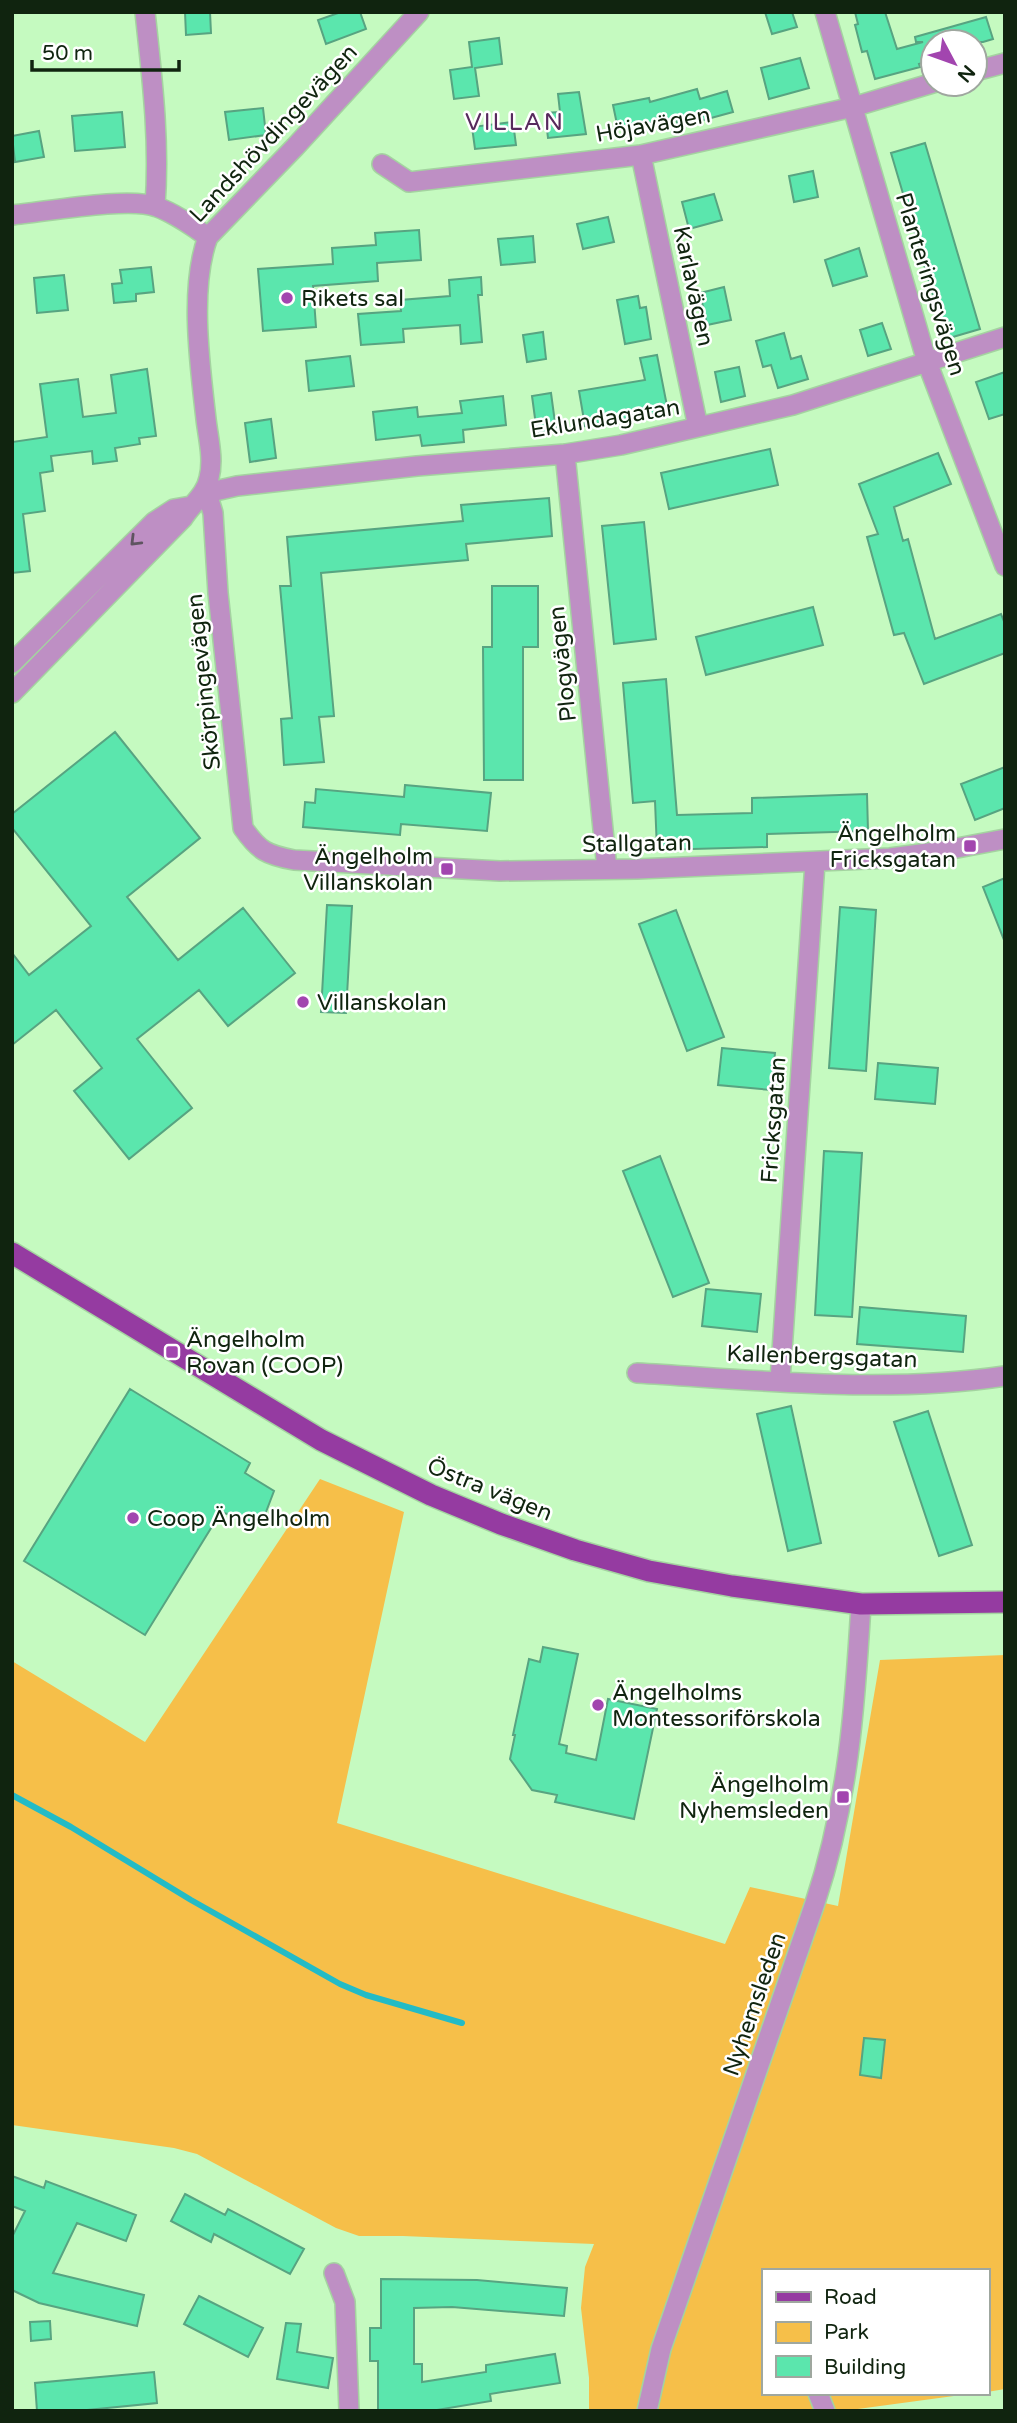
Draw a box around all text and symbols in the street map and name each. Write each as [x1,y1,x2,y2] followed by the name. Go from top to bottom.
[32,28,178,72] scale bar
[919,28,989,98] north arrow
[184,39,364,229] street label: Landshövdingevägen
[42,41,93,66] text: 50 m
[953,61,979,86] text: N
[594,101,713,149] street label: Höjavägen
[465,108,565,137] district label: VILLAN
[889,189,971,379] street label: Planteringsvägen
[667,224,719,349] street label: Karlavägen
[301,285,404,313] place label: Rikets sal
[279,290,295,306] marker: Rikets sal
[528,393,682,445] street label: Eklundagatan
[130,533,143,546] one-way arrow
[181,592,227,772] street label: Skörpingevägen
[543,605,583,723] street label: Plogvägen
[829,820,956,874] place label: Ängelholm Fricksgatan
[582,829,692,859] street label: Stallgatan
[962,838,978,854] marker: Ängelholm Fricksgatan
[303,843,433,897] place label: Ängelholm Villanskolan
[439,861,455,877] marker: Ängelholm Villanskolan
[317,989,447,1017] place label: Villanskolan
[295,994,311,1010] marker: Villanskolan
[756,1056,792,1184] street label: Fricksgatan
[186,1326,343,1380] place label: Ängelholm Rovan (COOP)
[726,1340,918,1374] street label: Kallenbergsgatan
[164,1344,180,1360] marker: Ängelholm Rovan (COOP)
[423,1452,556,1528] street label: Östra vägen
[147,1505,330,1533] place label: Coop Ängelholm
[125,1510,141,1526] marker: Coop Ängelholm
[612,1679,821,1733] place label: Ängelholms Montessoriförskola
[590,1697,606,1713] marker: Ängelholms Montessoriförskola
[679,1771,829,1825] place label: Ängelholm Nyhemsleden
[835,1789,851,1805] marker: Ängelholm Nyhemsleden
[717,1929,793,2080] street label: Nyhemsleden
[762,2269,989,2395] legend
[824,2285,877,2310] text: Road
[824,2320,869,2345] text: Park
[824,2355,906,2380] text: Building

